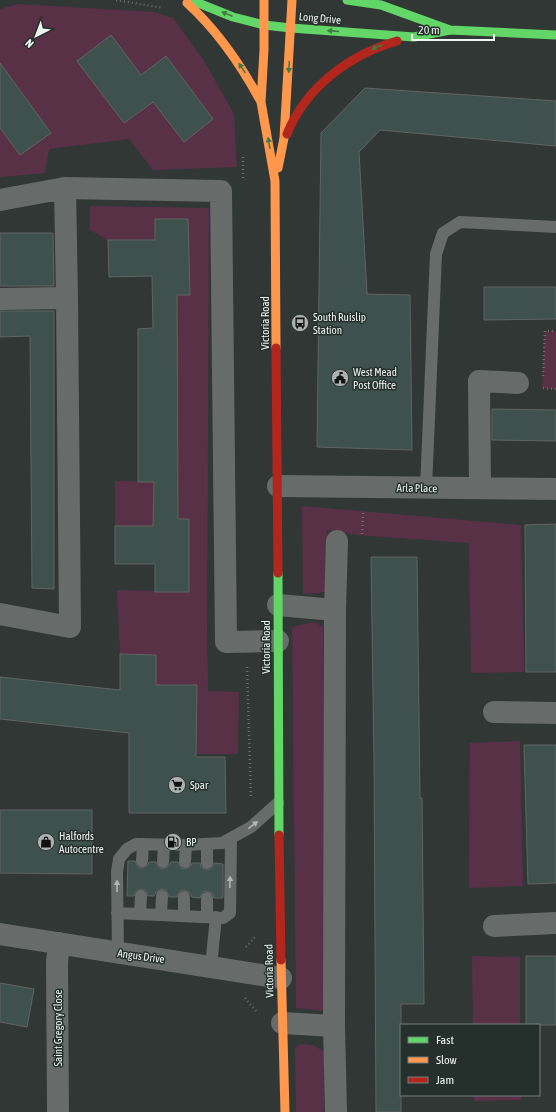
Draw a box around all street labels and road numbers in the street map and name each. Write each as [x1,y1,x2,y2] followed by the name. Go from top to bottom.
[298,10,342,26] street label: Long Drive
[259,296,271,350] street label: Victoria Road
[397,482,437,494] street label: Arla Place
[260,620,272,674] street label: Victoria Road
[263,944,275,998] street label: Victoria Road
[117,947,165,965] street label: Angus Drive
[52,989,64,1067] street label: Saint Gregory Close

